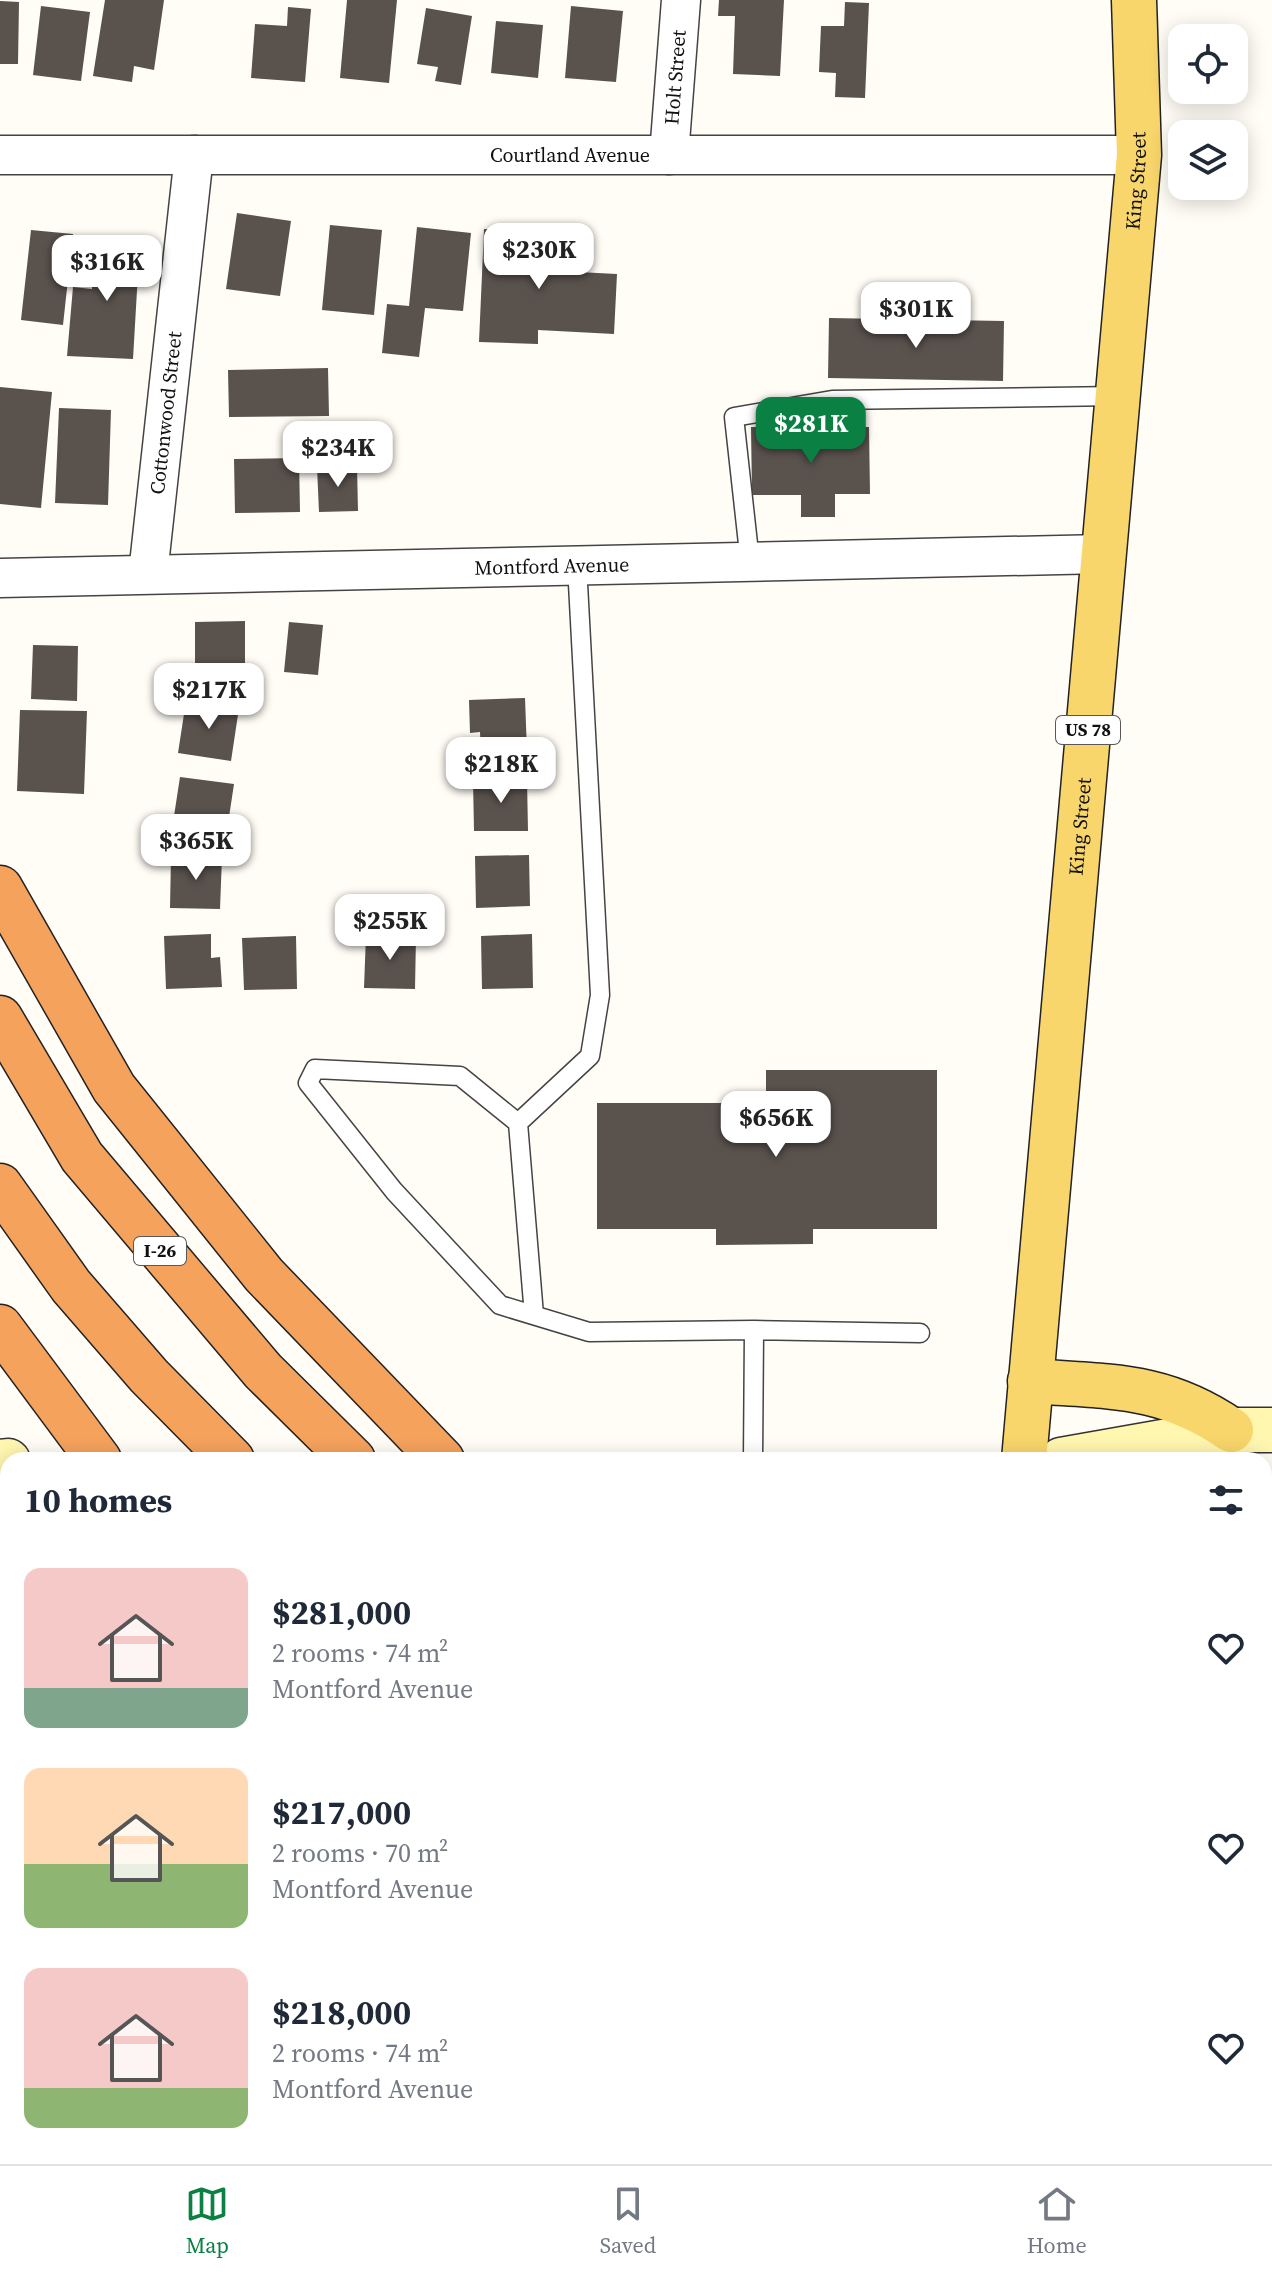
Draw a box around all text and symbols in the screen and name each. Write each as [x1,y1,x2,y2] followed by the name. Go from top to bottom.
[1168,24,1248,200] map controls
[1168,24,1248,104] button: locate
[657,28,693,126] street label: Holt Street
[1168,120,1248,200] button: layers
[1118,131,1153,231] street label: King Street
[490,141,650,169] street label: Courtland Avenue
[483,223,595,291] pin: $230K
[502,231,576,267] text: $230K
[51,235,163,303] pin: $316K
[70,243,144,279] text: $316K
[860,282,972,350] pin: $301K
[879,290,953,326] text: $301K
[143,330,189,496] street label: Cottonwood Street
[755,397,867,465] pin: $281K
[774,405,848,441] text: $281K
[282,421,394,489] pin: $234K
[301,429,375,465] text: $234K
[474,550,630,582] street label: Montford Avenue
[153,663,265,731] pin: $217K
[172,671,246,707] text: $217K
[1056,716,1120,744] road number: US 78
[445,737,557,805] pin: $218K
[464,745,538,781] text: $218K
[1062,776,1098,877] street label: King Street
[140,814,252,882] pin: $365K
[159,822,233,858] text: $365K
[334,894,446,962] pin: $255K
[353,902,427,938] text: $255K
[720,1091,832,1159] pin: $656K
[739,1099,813,1135] text: $656K
[134,1237,186,1265] road number: I-26
[24,1477,172,1523] text: 10 homes
[1204,1478,1248,1522] icon: filters
[272,1589,411,1635] text: $281,000
[88,1600,184,1696] icon: home
[1204,1626,1248,1670] icon: heart
[272,1635,448,1671] text: 2 rooms · 74 m²
[272,1671,473,1707] text: Montford Avenue
[272,1789,411,1835] text: $217,000
[88,1800,184,1896] icon: home
[1204,1826,1248,1870] icon: heart
[272,1835,448,1871] text: 2 rooms · 70 m²
[272,1871,473,1907] text: Montford Avenue
[272,1989,411,2035] text: $218,000
[88,2000,184,2096] icon: home
[1204,2026,1248,2070] icon: heart
[272,2035,448,2071] text: 2 rooms · 74 m²
[272,2071,473,2107] text: Montford Avenue
[185,2182,229,2260] tab: Map
[600,2182,656,2260] tab: Saved
[1027,2182,1087,2260] tab: Home

